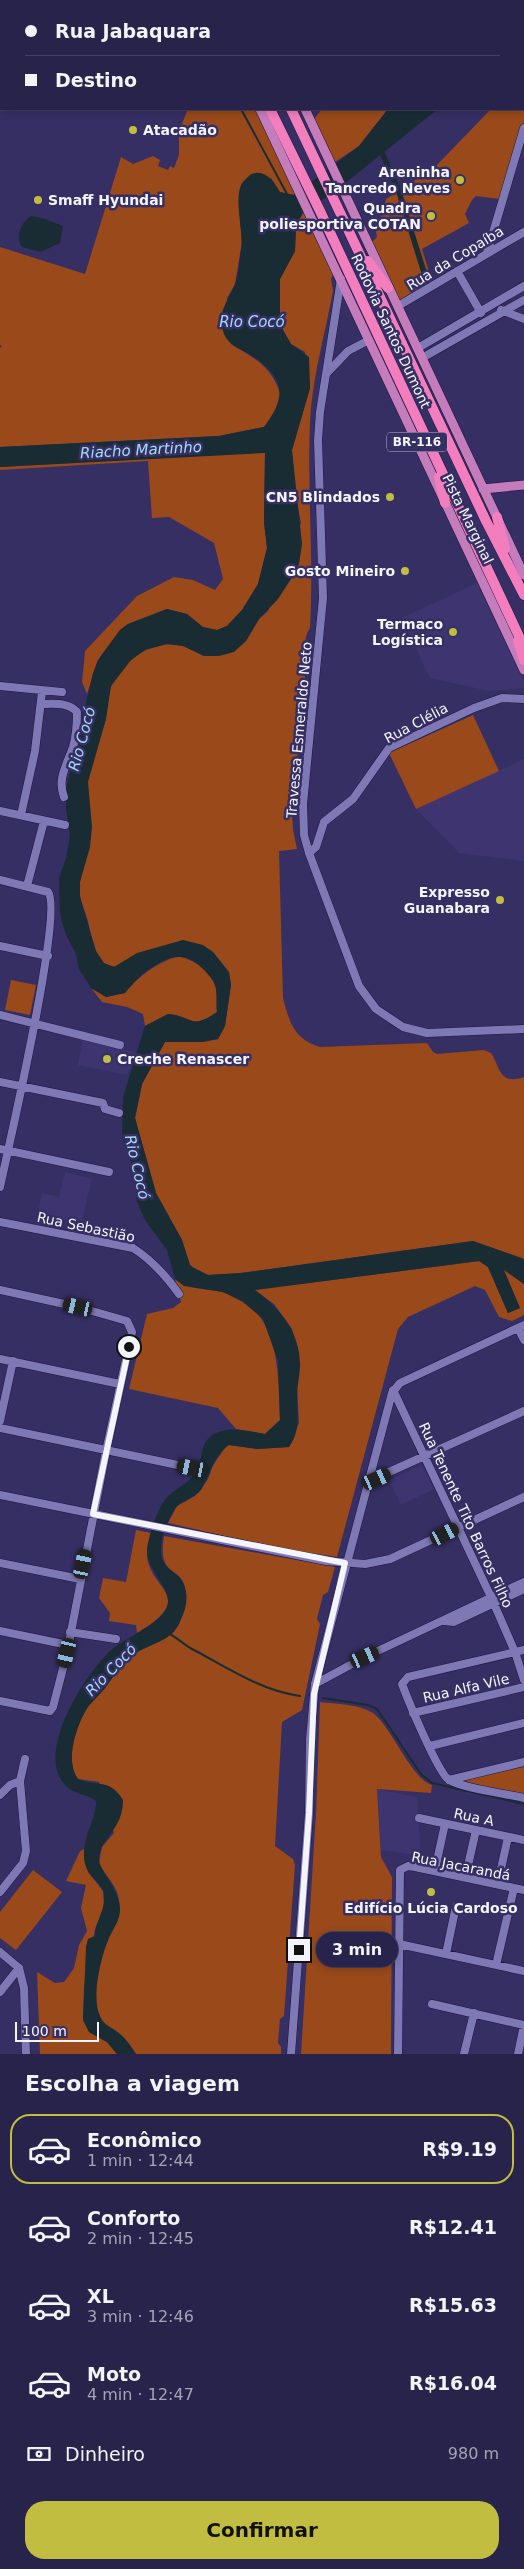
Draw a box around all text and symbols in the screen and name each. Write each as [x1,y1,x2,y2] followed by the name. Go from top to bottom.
[55,20,211,42] text: Rua Jabaquara
[55,69,137,91] text: Destino
[143,122,217,138] place label: Atacadão
[127,124,139,136] marker: Atacadão
[325,164,450,196] place label: Areninha Tancredo Neves
[454,174,466,186] marker: Areninha Tancredo Neves
[48,192,163,208] place label: Smaff Hyundai
[32,194,44,206] marker: Smaff Hyundai
[259,200,421,232] place label: Quadra poliesportiva COTAN
[425,210,437,222] marker: Quadra poliesportiva COTAN
[404,223,506,293] street label: Rua da Copaíba
[348,251,434,411] street label: Rodovia Santos Dumont
[219,313,285,331] water label: Rio Cocó
[387,432,447,452] road number: BR-116
[80,438,202,462] water label: Riacho Martinho
[439,471,497,567] street label: Pista Marginal
[266,489,380,505] place label: CN5 Blindados
[384,491,396,503] marker: CN5 Blindados
[285,563,395,579] place label: Gosto Mineiro
[399,565,411,577] marker: Gosto Mineiro
[372,616,443,648] place label: Termaco Logística
[447,626,459,638] marker: Termaco Logística
[283,641,315,820] street label: Travessa Esmeraldo Neto
[381,700,451,746] street label: Rua Clélia
[65,705,99,773] water label: Rio Cocó
[404,884,490,916] place label: Expresso Guanabara
[494,894,506,906] marker: Expresso Guanabara
[117,1051,249,1067] place label: Creche Renascer
[101,1053,113,1065] marker: Creche Renascer
[121,1133,153,1201] water label: Rio Cocó
[36,1209,136,1245] street label: Rua Sebastião
[61,1296,94,1318] car
[118,1336,140,1358] route start
[416,1420,516,1610] street label: Rua Tenente Tito Barros Filho
[175,1458,208,1478] car
[360,1466,393,1492] car
[428,1521,461,1547] car
[72,1548,93,1580] car
[56,1637,77,1669] car
[82,1640,140,1700] water label: Rio Cocó
[348,1644,381,1670] car
[421,1670,511,1706] street label: Rua Alfa Vile
[452,1805,496,1829] street label: Rua A
[410,1849,512,1883] street label: Rua Jacarandá
[425,1886,437,1898] marker: Edifício Lúcia Cardoso
[344,1900,518,1916] place label: Edifício Lúcia Cardoso
[316,1932,399,1968] callout: 3 min
[288,1939,310,1961] route end
[332,1940,382,1959] text: 3 min
[15,2019,99,2042] scale bar
[22,2023,67,2039] text: 100 m
[25,2071,240,2096] text: Escolha a viagem
[27,2127,72,2172] icon: car
[87,2129,202,2151] text: Econômico
[422,2138,497,2160] text: R$9.19
[87,2151,194,2170] text: 1 min · 12:44
[27,2205,72,2250] icon: car
[87,2207,180,2229] text: Conforto
[409,2216,497,2238] text: R$12.41
[87,2229,194,2248] text: 2 min · 12:45
[27,2283,72,2328] icon: car
[87,2285,114,2307] text: XL
[409,2294,497,2316] text: R$15.63
[87,2307,194,2326] text: 3 min · 12:46
[27,2361,72,2406] icon: car
[87,2363,141,2385] text: Moto
[409,2372,497,2394] text: R$16.04
[87,2385,194,2404] text: 4 min · 12:47
[25,2440,53,2468] icon: cash
[65,2443,145,2465] text: Dinheiro
[448,2444,499,2463] text: 980 m
[25,2501,499,2559] button: Confirmar

